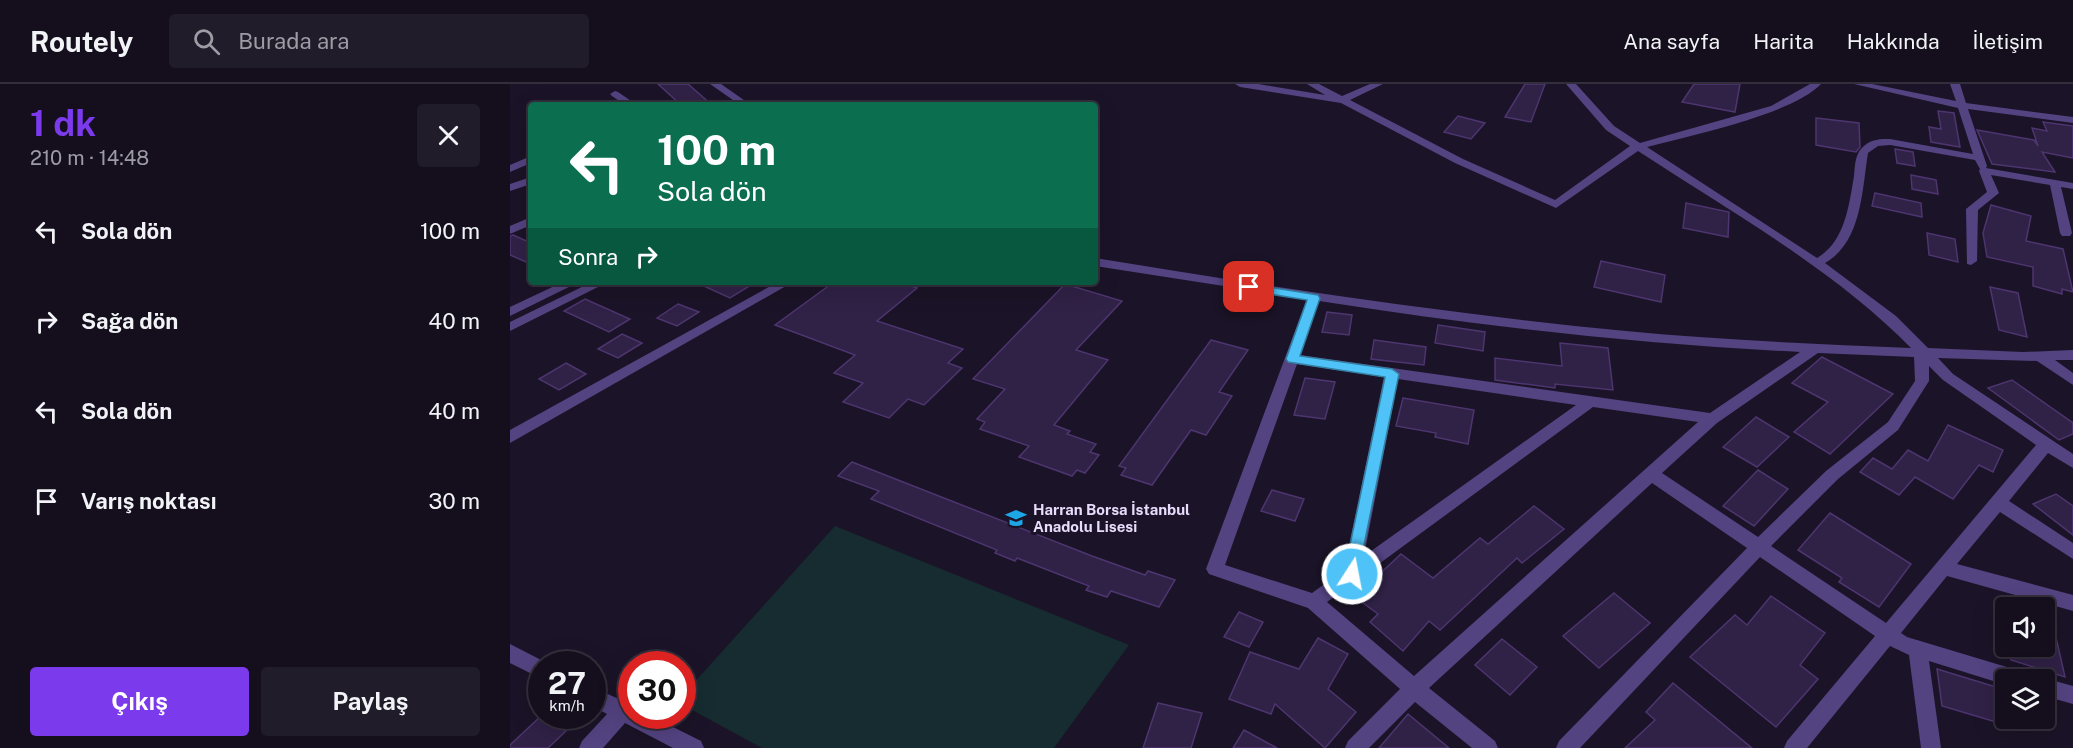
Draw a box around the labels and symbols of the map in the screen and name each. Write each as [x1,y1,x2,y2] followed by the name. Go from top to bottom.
[1223,261,1274,312] pin
[1033,501,1190,535] place label: Harran Borsa İstanbul Anadolu Lisesi
[1004,506,1028,530] school or university icon: Harran Borsa İstanbul Anadolu Lisesi
[1320,542,1384,606] position arrow
[618,651,696,729] speed limit sign: 30

